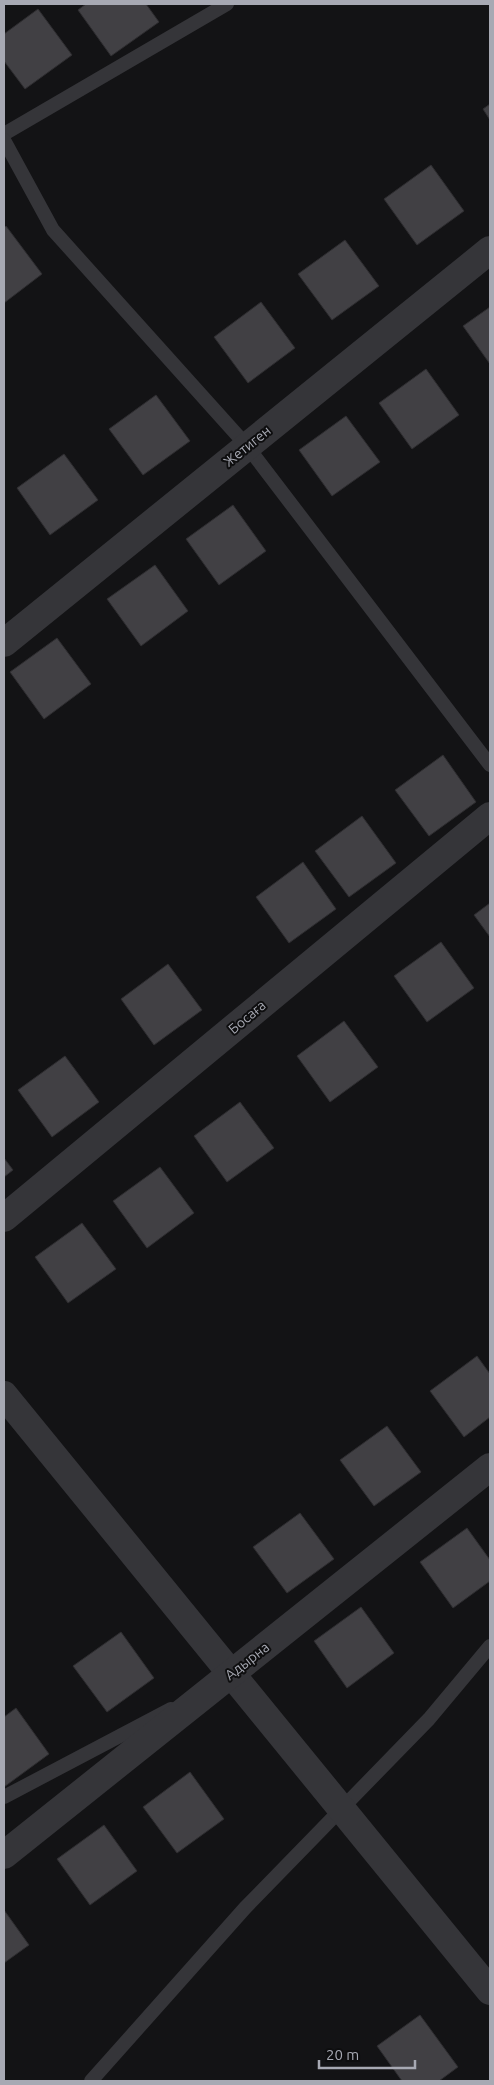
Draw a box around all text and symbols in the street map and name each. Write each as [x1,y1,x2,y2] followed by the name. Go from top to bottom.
[220,422,274,470] street label: Жетиген
[225,997,269,1037] street label: Босаға
[222,1639,272,1683] street label: Адырна
[319,2038,415,2070] scale bar
[326,2046,359,2063] text: 20 m

